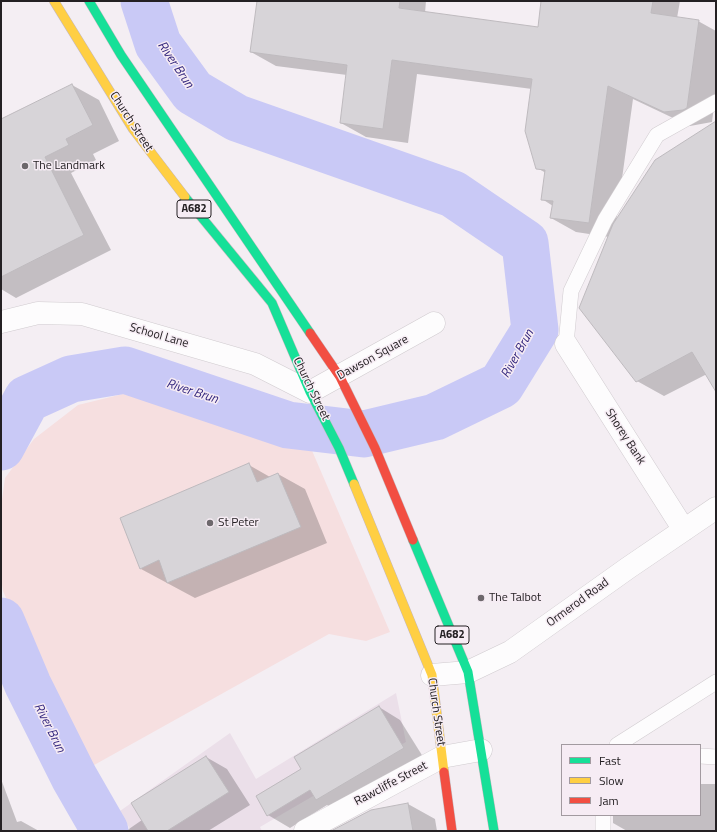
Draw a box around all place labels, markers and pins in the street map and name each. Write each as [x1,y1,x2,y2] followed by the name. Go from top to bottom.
[33,159,105,173] place label: The Landmark
[20,161,30,171] marker: The Landmark
[218,516,259,530] place label: St Peter
[205,518,215,528] marker: St Peter
[489,591,541,605] place label: The Talbot
[476,593,486,603] marker: The Talbot

